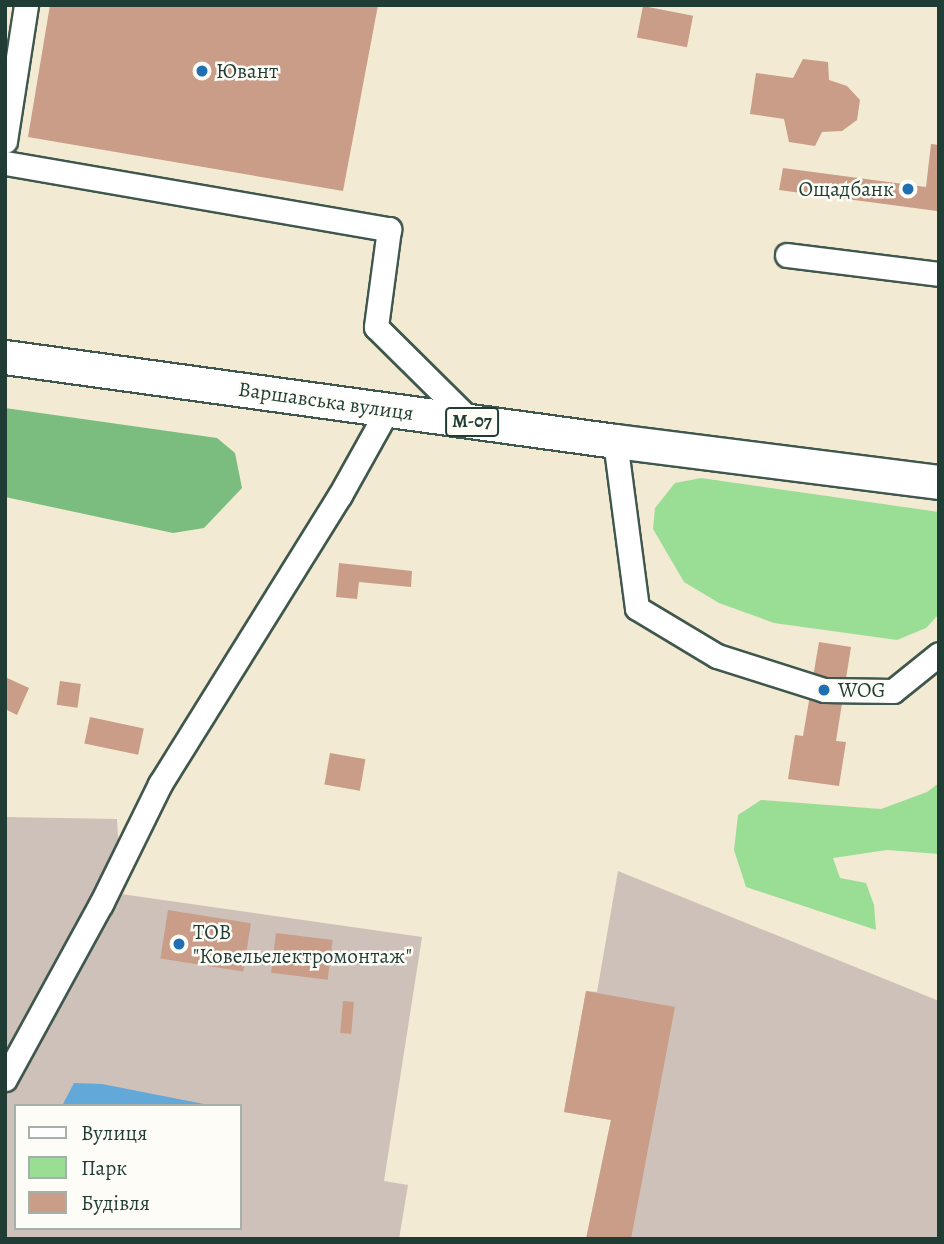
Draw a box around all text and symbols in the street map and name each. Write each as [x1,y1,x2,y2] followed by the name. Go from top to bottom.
[216,58,278,84] place label: Ювант
[194,63,210,79] marker: Ювант
[798,176,894,202] place label: Ощадбанк
[900,181,916,197] marker: Ощадбанк
[237,376,415,426] street label: Варшавська вулиця
[444,406,500,438] road number: М-07
[838,677,885,703] place label: WOG
[816,682,832,698] marker: WOG
[193,919,412,969] place label: ТОВ "Ковельелектромонтаж"
[171,936,187,952] marker: ТОВ "Ковельелектромонтаж"
[14,1104,242,1230] legend
[81,1119,147,1147] text: Вулиця
[81,1154,127,1182] text: Парк
[81,1189,150,1217] text: Будівля

